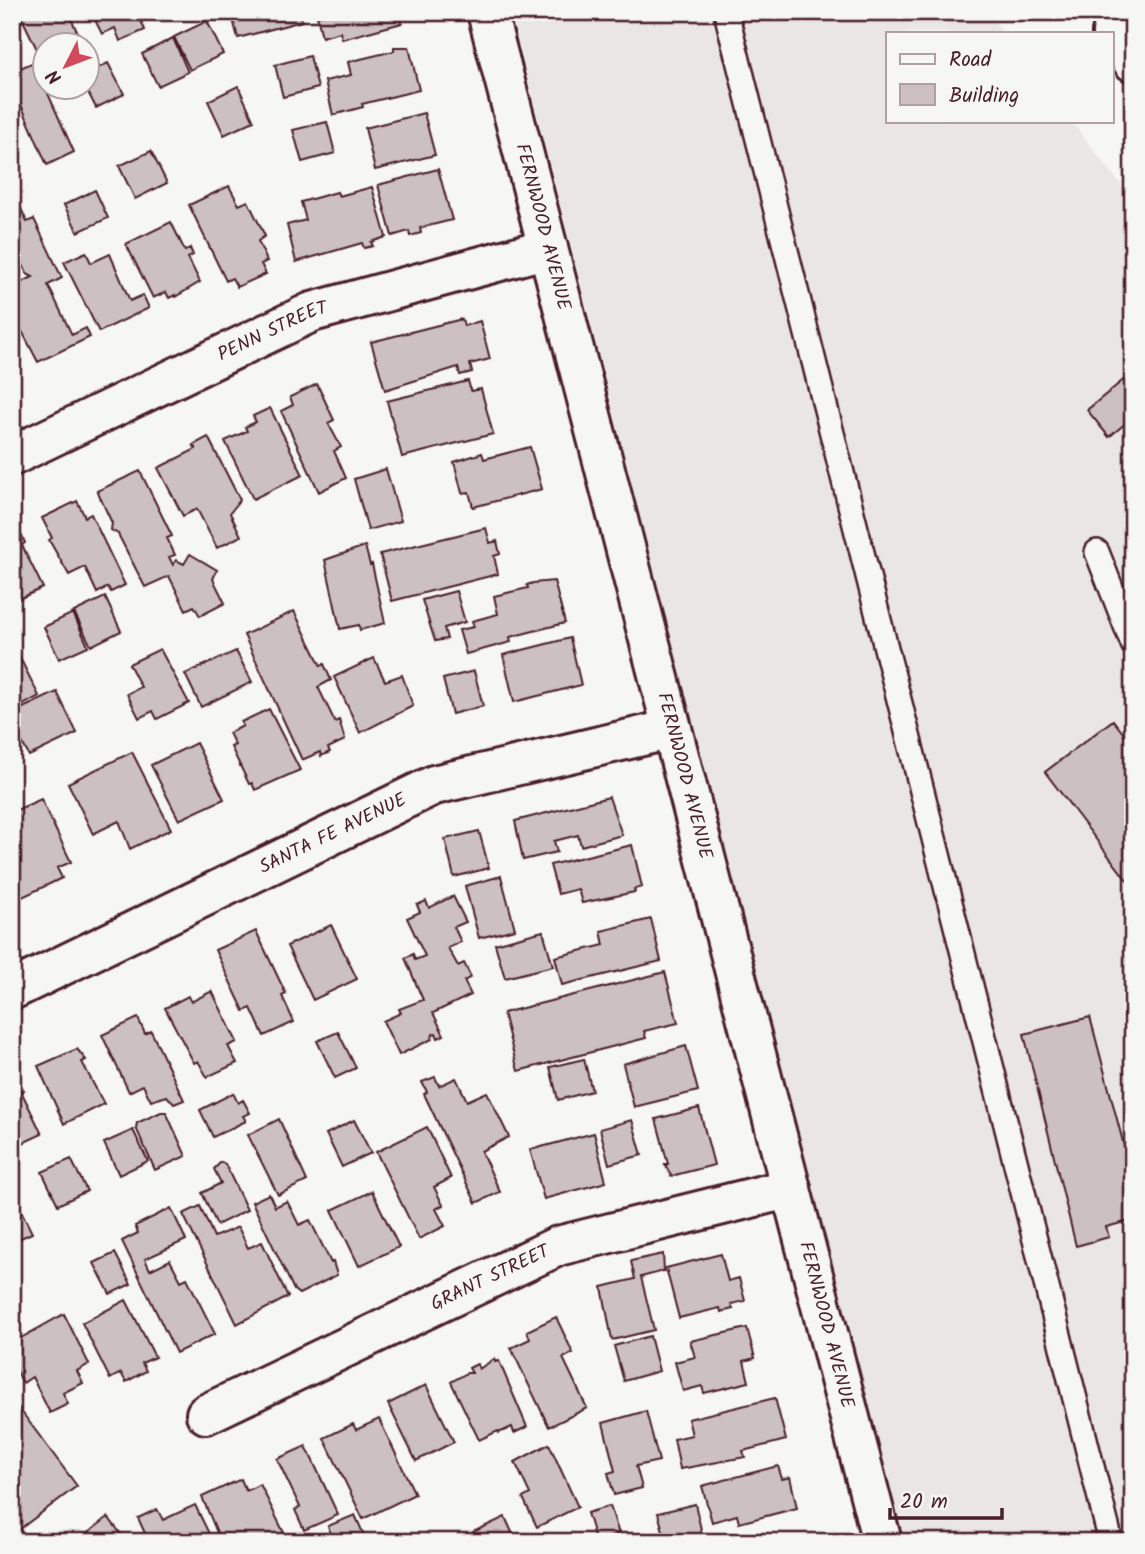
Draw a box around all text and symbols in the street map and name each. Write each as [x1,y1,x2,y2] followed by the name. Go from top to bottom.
[32,32,102,102] north arrow
[886,32,1114,122] legend
[949,44,992,77] text: Road
[40,62,70,91] text: N
[949,80,1019,113] text: Building
[507,140,579,314] street label: FERNWOOD AVENUE
[213,293,333,370] street label: PENN STREET
[648,689,720,863] street label: FERNWOOD AVENUE
[254,785,413,883] street label: SANTA FE AVENUE
[426,1236,556,1320] street label: GRANT STREET
[790,1238,862,1412] street label: FERNWOOD AVENUE
[890,1477,1002,1521] scale bar
[900,1486,948,1519] text: 20 m

